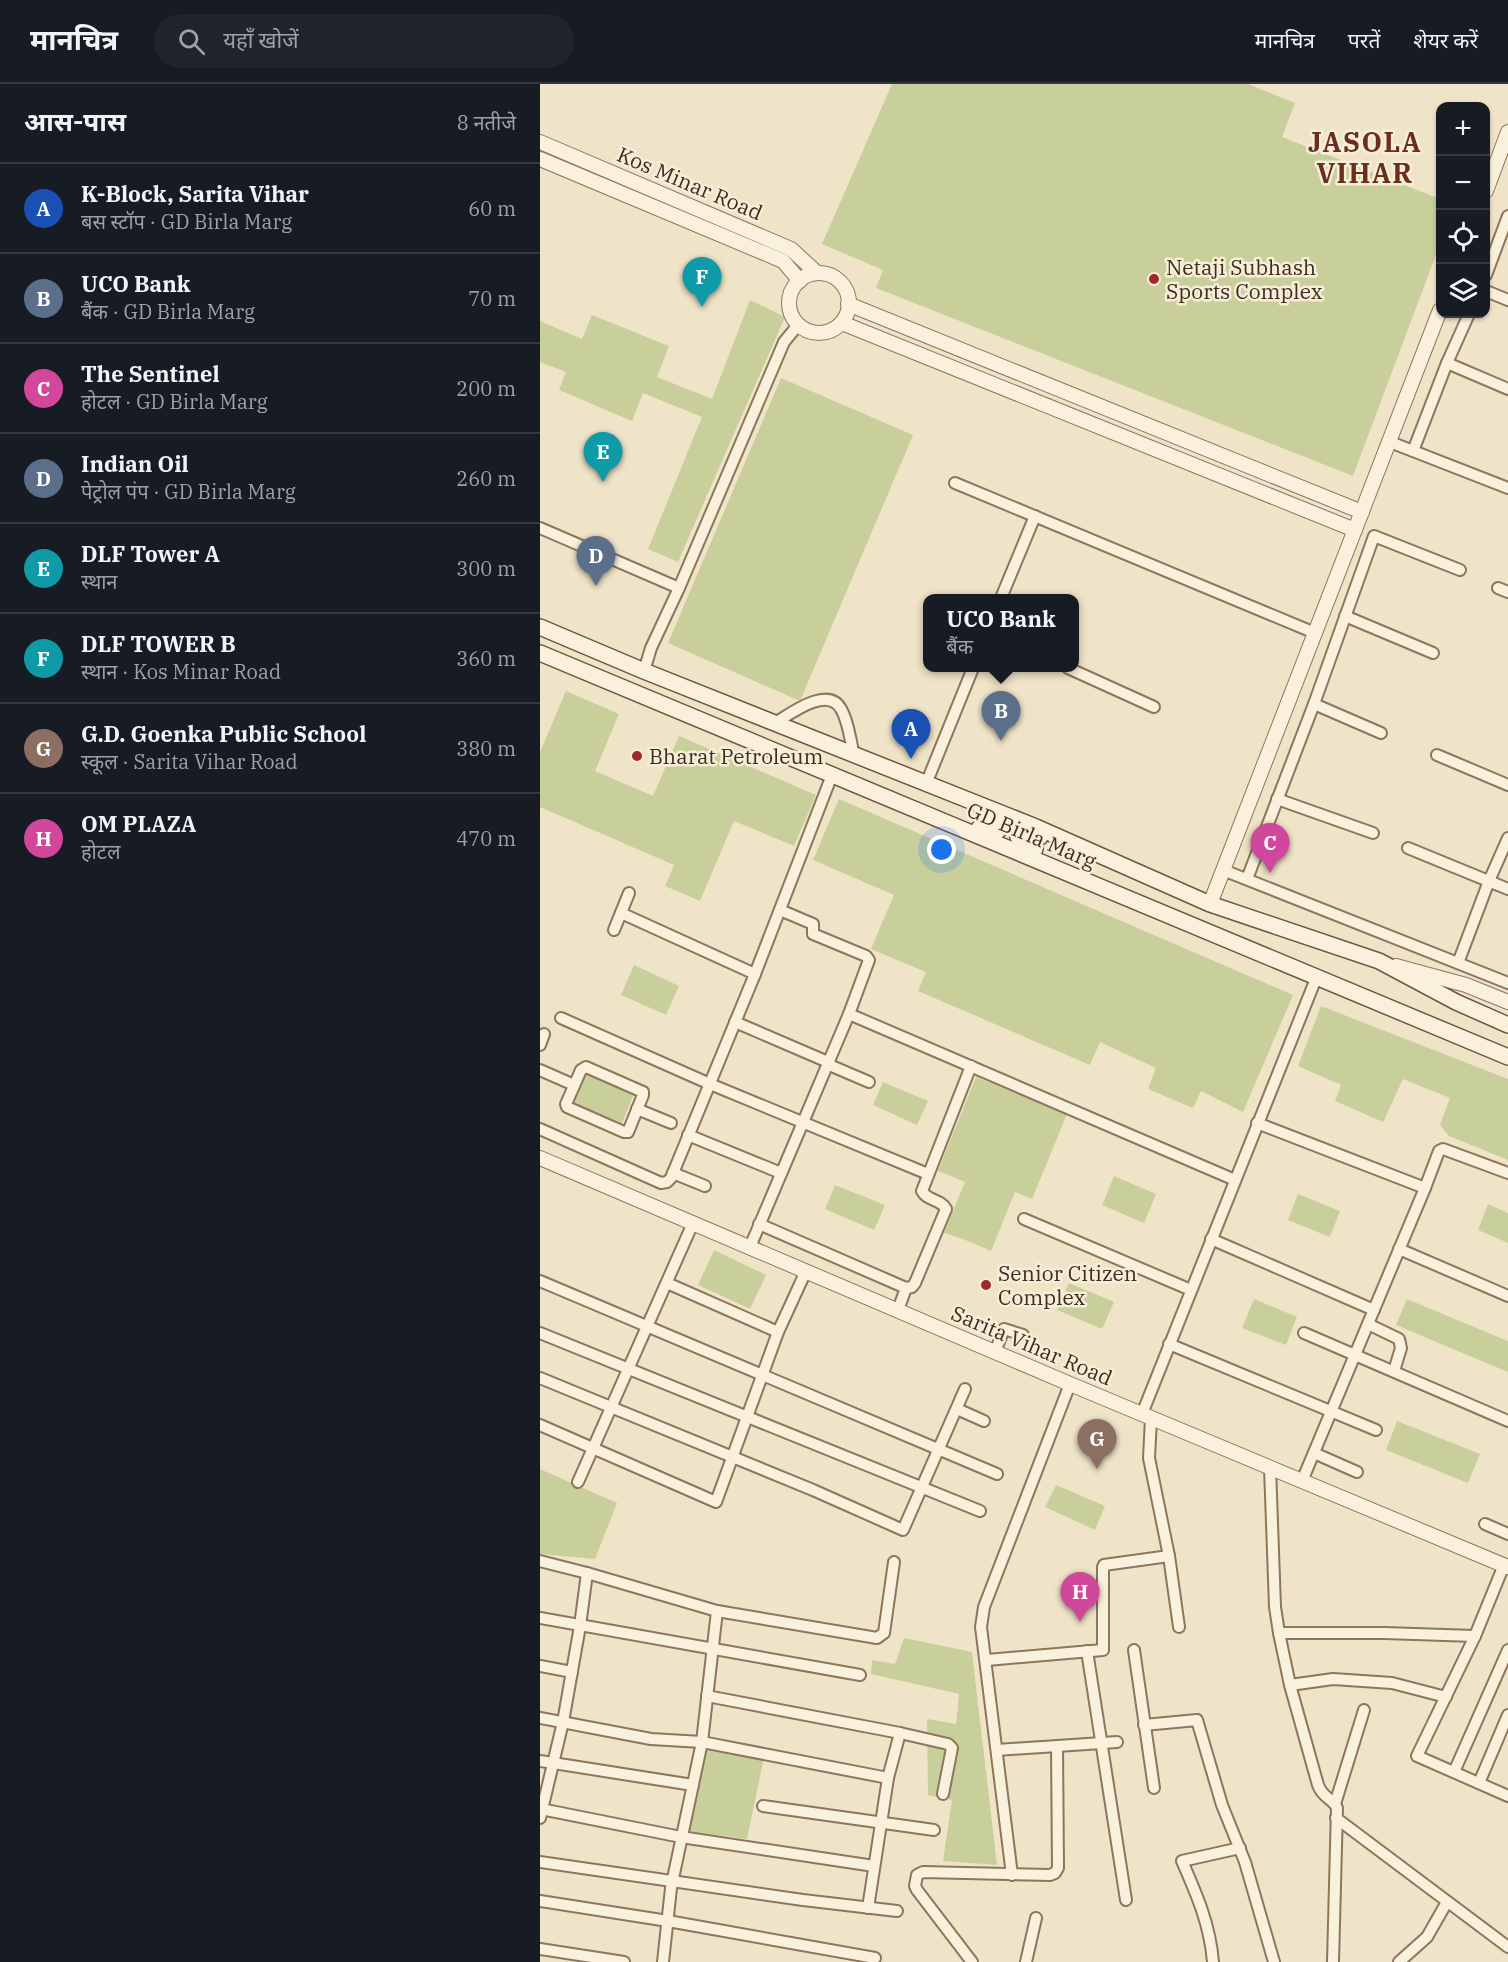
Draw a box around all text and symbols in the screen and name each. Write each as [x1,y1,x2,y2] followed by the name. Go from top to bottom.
[154,14,574,68] search box
[30,21,118,58] text: मानचित्र
[175,25,208,58] icon: search
[223,25,299,54] text: यहाँ खोजें
[1255,26,1315,54] text: मानचित्र
[1348,26,1380,54] text: परतें
[1413,26,1478,54] text: शेयर करें
[1436,102,1490,318] map controls
[1436,102,1490,156] button: +
[24,104,126,138] text: आस-पास
[457,109,516,136] text: 8 नतीजे
[1308,124,1422,190] district label: JASOLA VIHAR
[613,140,767,226] street label: Kos Minar Road
[1436,156,1490,210] button: −
[81,179,309,208] text: K-Block, Sarita Vihar
[37,195,50,222] text: A
[468,195,516,222] text: 60 m
[81,208,292,235] text: बस स्टॉप · GD Birla Marg
[1436,210,1490,264] button: locate
[1166,253,1323,305] place label: Netaji Subhash Sports Complex
[682,258,722,307] pin: F
[1436,264,1490,318] button: layers
[81,269,190,298] text: UCO Bank
[1147,272,1161,286] marker: Netaji Subhash Sports Complex
[36,285,51,312] text: B
[468,285,516,312] text: 70 m
[81,298,255,325] text: बैंक · GD Birla Marg
[81,359,220,388] text: The Sentinel
[37,375,50,402] text: C
[456,375,516,402] text: 200 m
[81,388,268,415] text: होटल · GD Birla Marg
[584,432,622,482] pin: E
[81,449,189,478] text: Indian Oil
[36,465,51,492] text: D
[456,465,516,492] text: 260 m
[81,478,296,505] text: पेट्रोल पंप · GD Birla Marg
[576,536,616,586] pin: D
[81,539,220,568] text: DLF Tower A
[37,555,50,582] text: E
[456,555,516,582] text: 300 m
[81,568,117,595] text: स्थान
[923,594,1079,672] popup
[946,604,1056,633] text: UCO Bank
[81,629,236,658] text: DLF TOWER B
[946,633,973,660] text: बैंक
[37,645,50,672] text: F
[456,645,516,672] text: 360 m
[81,658,281,685] text: स्थान · Kos Minar Road
[982,692,1020,741] pin: B
[892,710,931,759] pin: A
[81,719,366,748] text: G.D. Goenka Public School
[36,735,51,762] text: G
[456,735,516,762] text: 380 m
[649,742,824,770] place label: Bharat Petroleum
[81,748,298,775] text: स्कूल · Sarita Vihar Road
[630,749,644,763] marker: Bharat Petroleum
[963,795,1101,875] street label: GD Birla Marg
[81,809,196,838] text: OM PLAZA
[1250,824,1290,873] pin: C
[35,825,52,852] text: H
[456,825,516,852] text: 470 m
[927,835,956,864] your location
[81,838,120,865] text: होटल
[998,1259,1137,1311] place label: Senior Citizen Complex
[979,1278,993,1292] marker: Senior Citizen Complex
[947,1298,1117,1392] street label: Sarita Vihar Road
[1078,1420,1116,1469] pin: G
[1060,1572,1100,1622] pin: H

